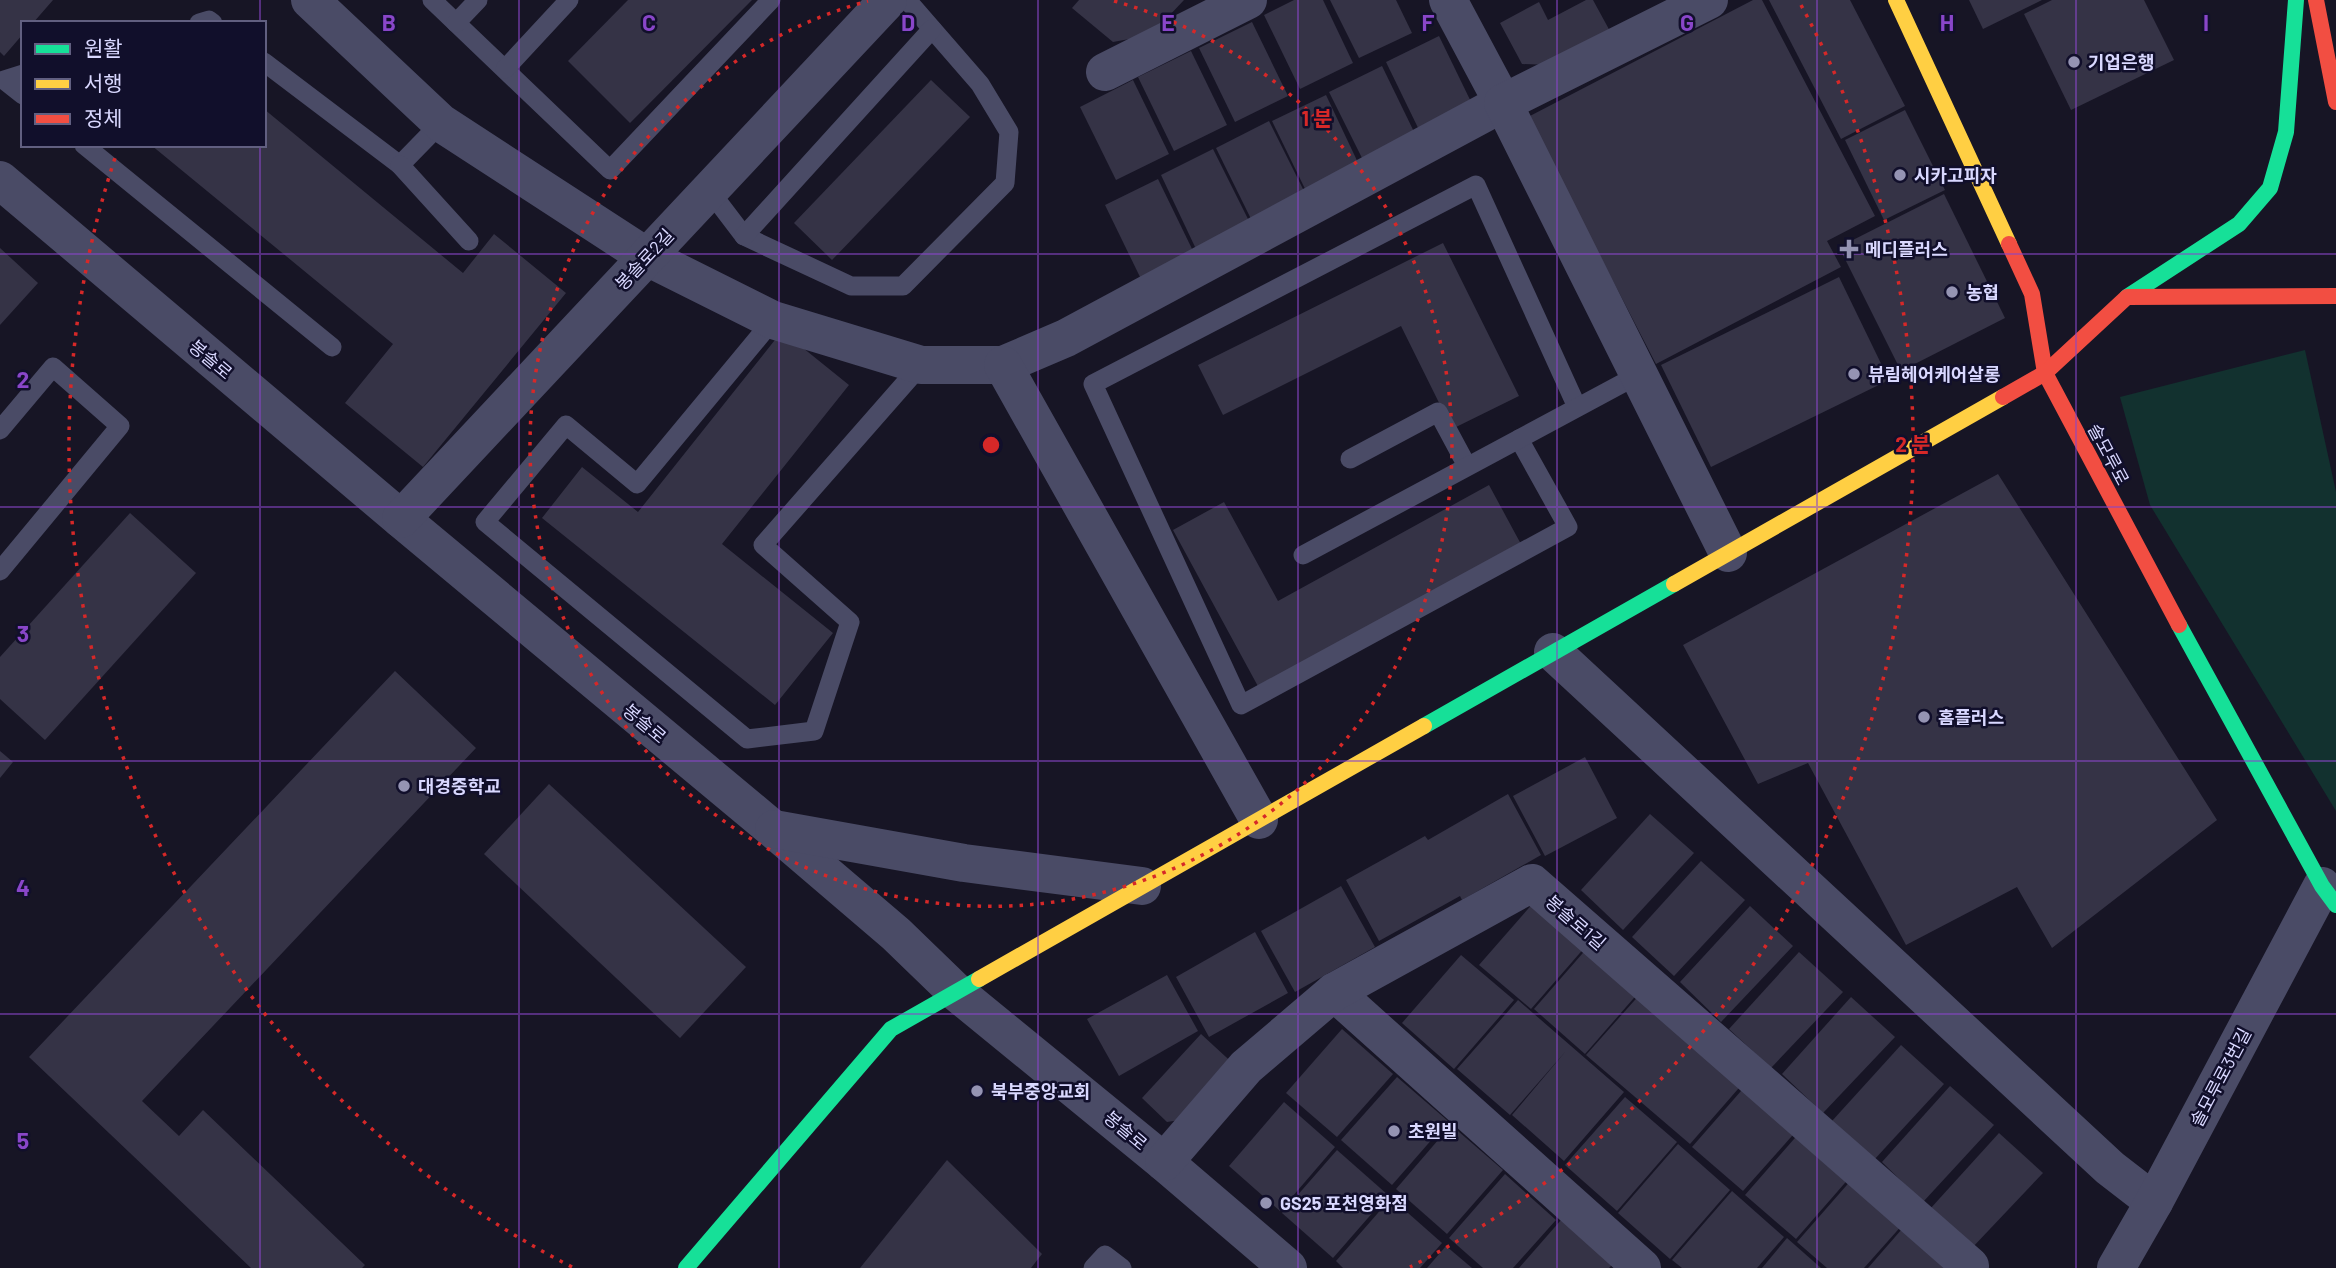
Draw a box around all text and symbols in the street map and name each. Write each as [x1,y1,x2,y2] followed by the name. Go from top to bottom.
[382,8,396,36] text: B
[642,8,656,36] text: C
[901,8,915,36] text: D
[1161,8,1175,36] text: E
[1422,8,1435,36] text: F
[1680,8,1694,36] text: G
[1940,8,1954,36] text: H
[2203,8,2209,36] text: I
[21,21,266,147] legend
[84,35,123,60] text: 원활
[2088,51,2154,73] place label: 기업은행
[2066,54,2082,70] marker: 기업은행
[84,70,123,95] text: 서행
[84,105,123,130] text: 정체
[1302,105,1332,130] text: 1 분
[1914,164,1997,186] place label: 시카고피자
[1892,167,1908,183] marker: 시카고피자
[610,224,678,294] street label: 봉솔로2길
[1865,238,1948,260] place label: 메디플러스
[1839,239,1859,259] marker: 메디플러스
[1966,281,1999,303] place label: 농협
[1944,284,1960,300] marker: 농협
[185,335,237,383] street label: 봉솔로
[1868,363,2000,385] place label: 뷰림헤어케어살롱
[17,365,29,393] text: 2
[1846,366,1862,382] marker: 뷰림헤어케어살롱
[2084,420,2134,488] street label: 솔모루로
[1895,431,1931,456] text: 2 분
[979,433,1003,457] centre of rings
[17,619,29,647] text: 3
[619,699,671,747] street label: 봉솔로
[1938,706,2004,728] place label: 홈플러스
[1916,709,1932,725] marker: 홈플러스
[418,775,501,797] place label: 대경중학교
[396,778,412,794] marker: 대경중학교
[16,873,30,901] text: 4
[1541,890,1611,954] street label: 봉솔로1길
[2185,1024,2255,1130] street label: 솔모루로3번길
[991,1080,1090,1102] place label: 북부중앙교회
[969,1083,985,1099] marker: 북부중앙교회
[1100,1106,1152,1154] street label: 봉솔로
[1408,1120,1458,1142] place label: 초원빌
[1386,1123,1402,1139] marker: 초원빌
[17,1126,29,1154] text: 5
[1280,1192,1408,1214] place label: GS25 포천영화점
[1258,1195,1274,1211] marker: GS25 포천영화점

